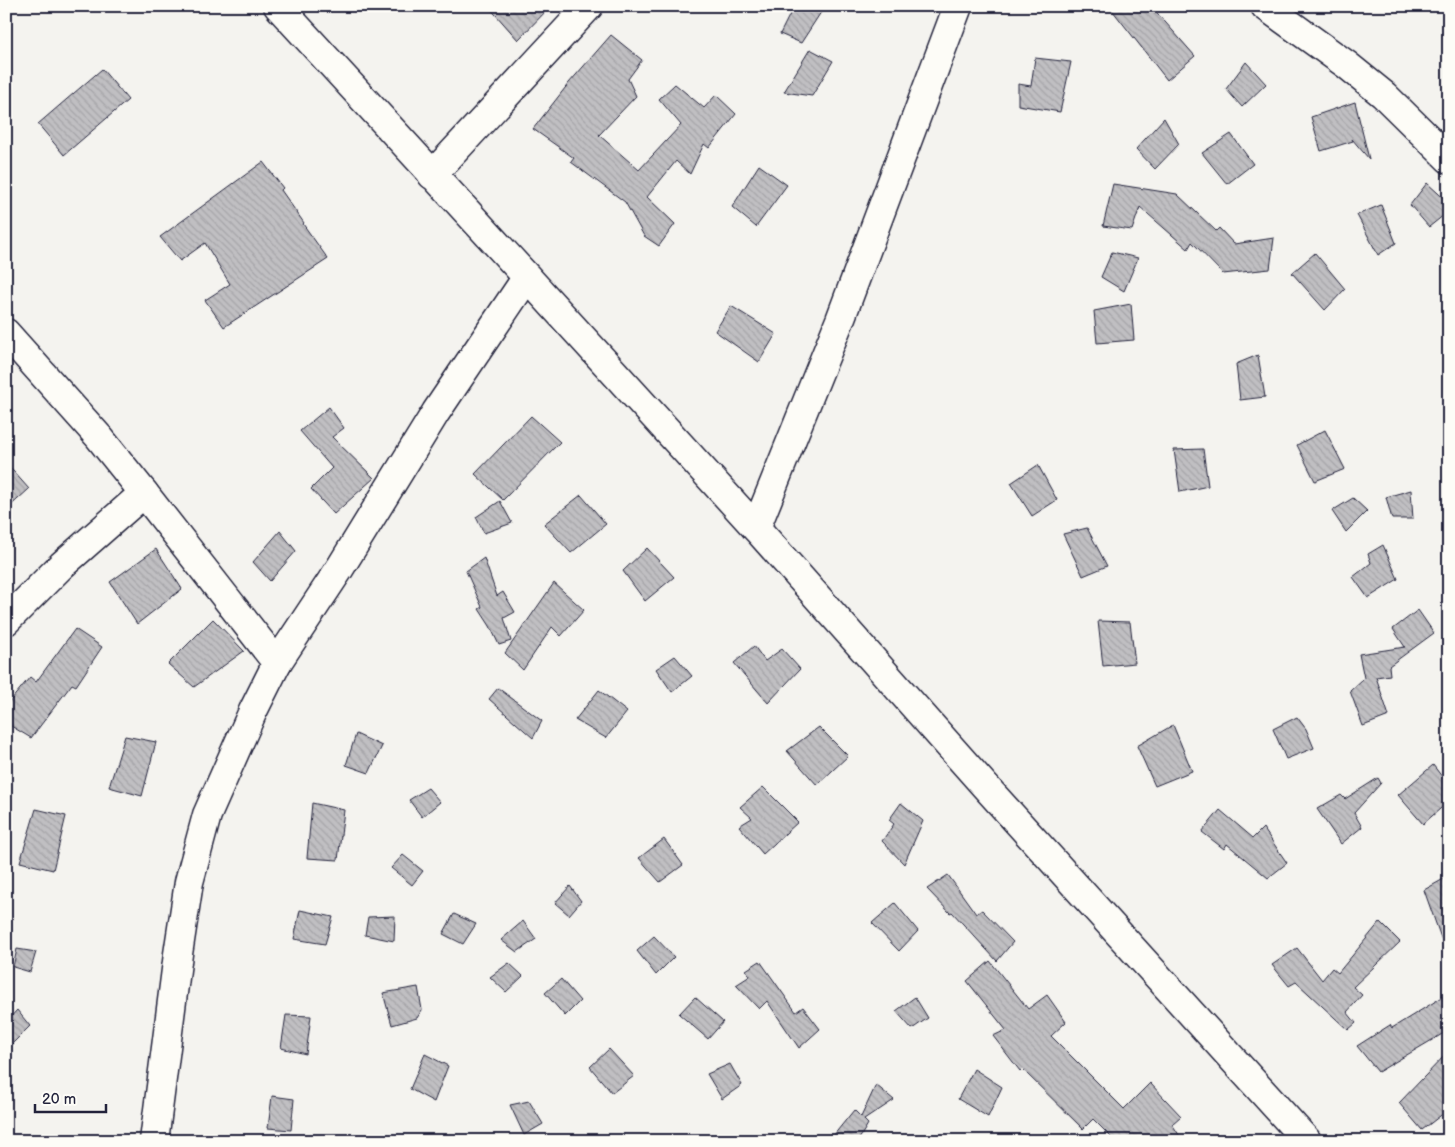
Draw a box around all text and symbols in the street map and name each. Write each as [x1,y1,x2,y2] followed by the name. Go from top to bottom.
[35,1082,106,1114] scale bar
[42,1090,76,1109] text: 20 m

